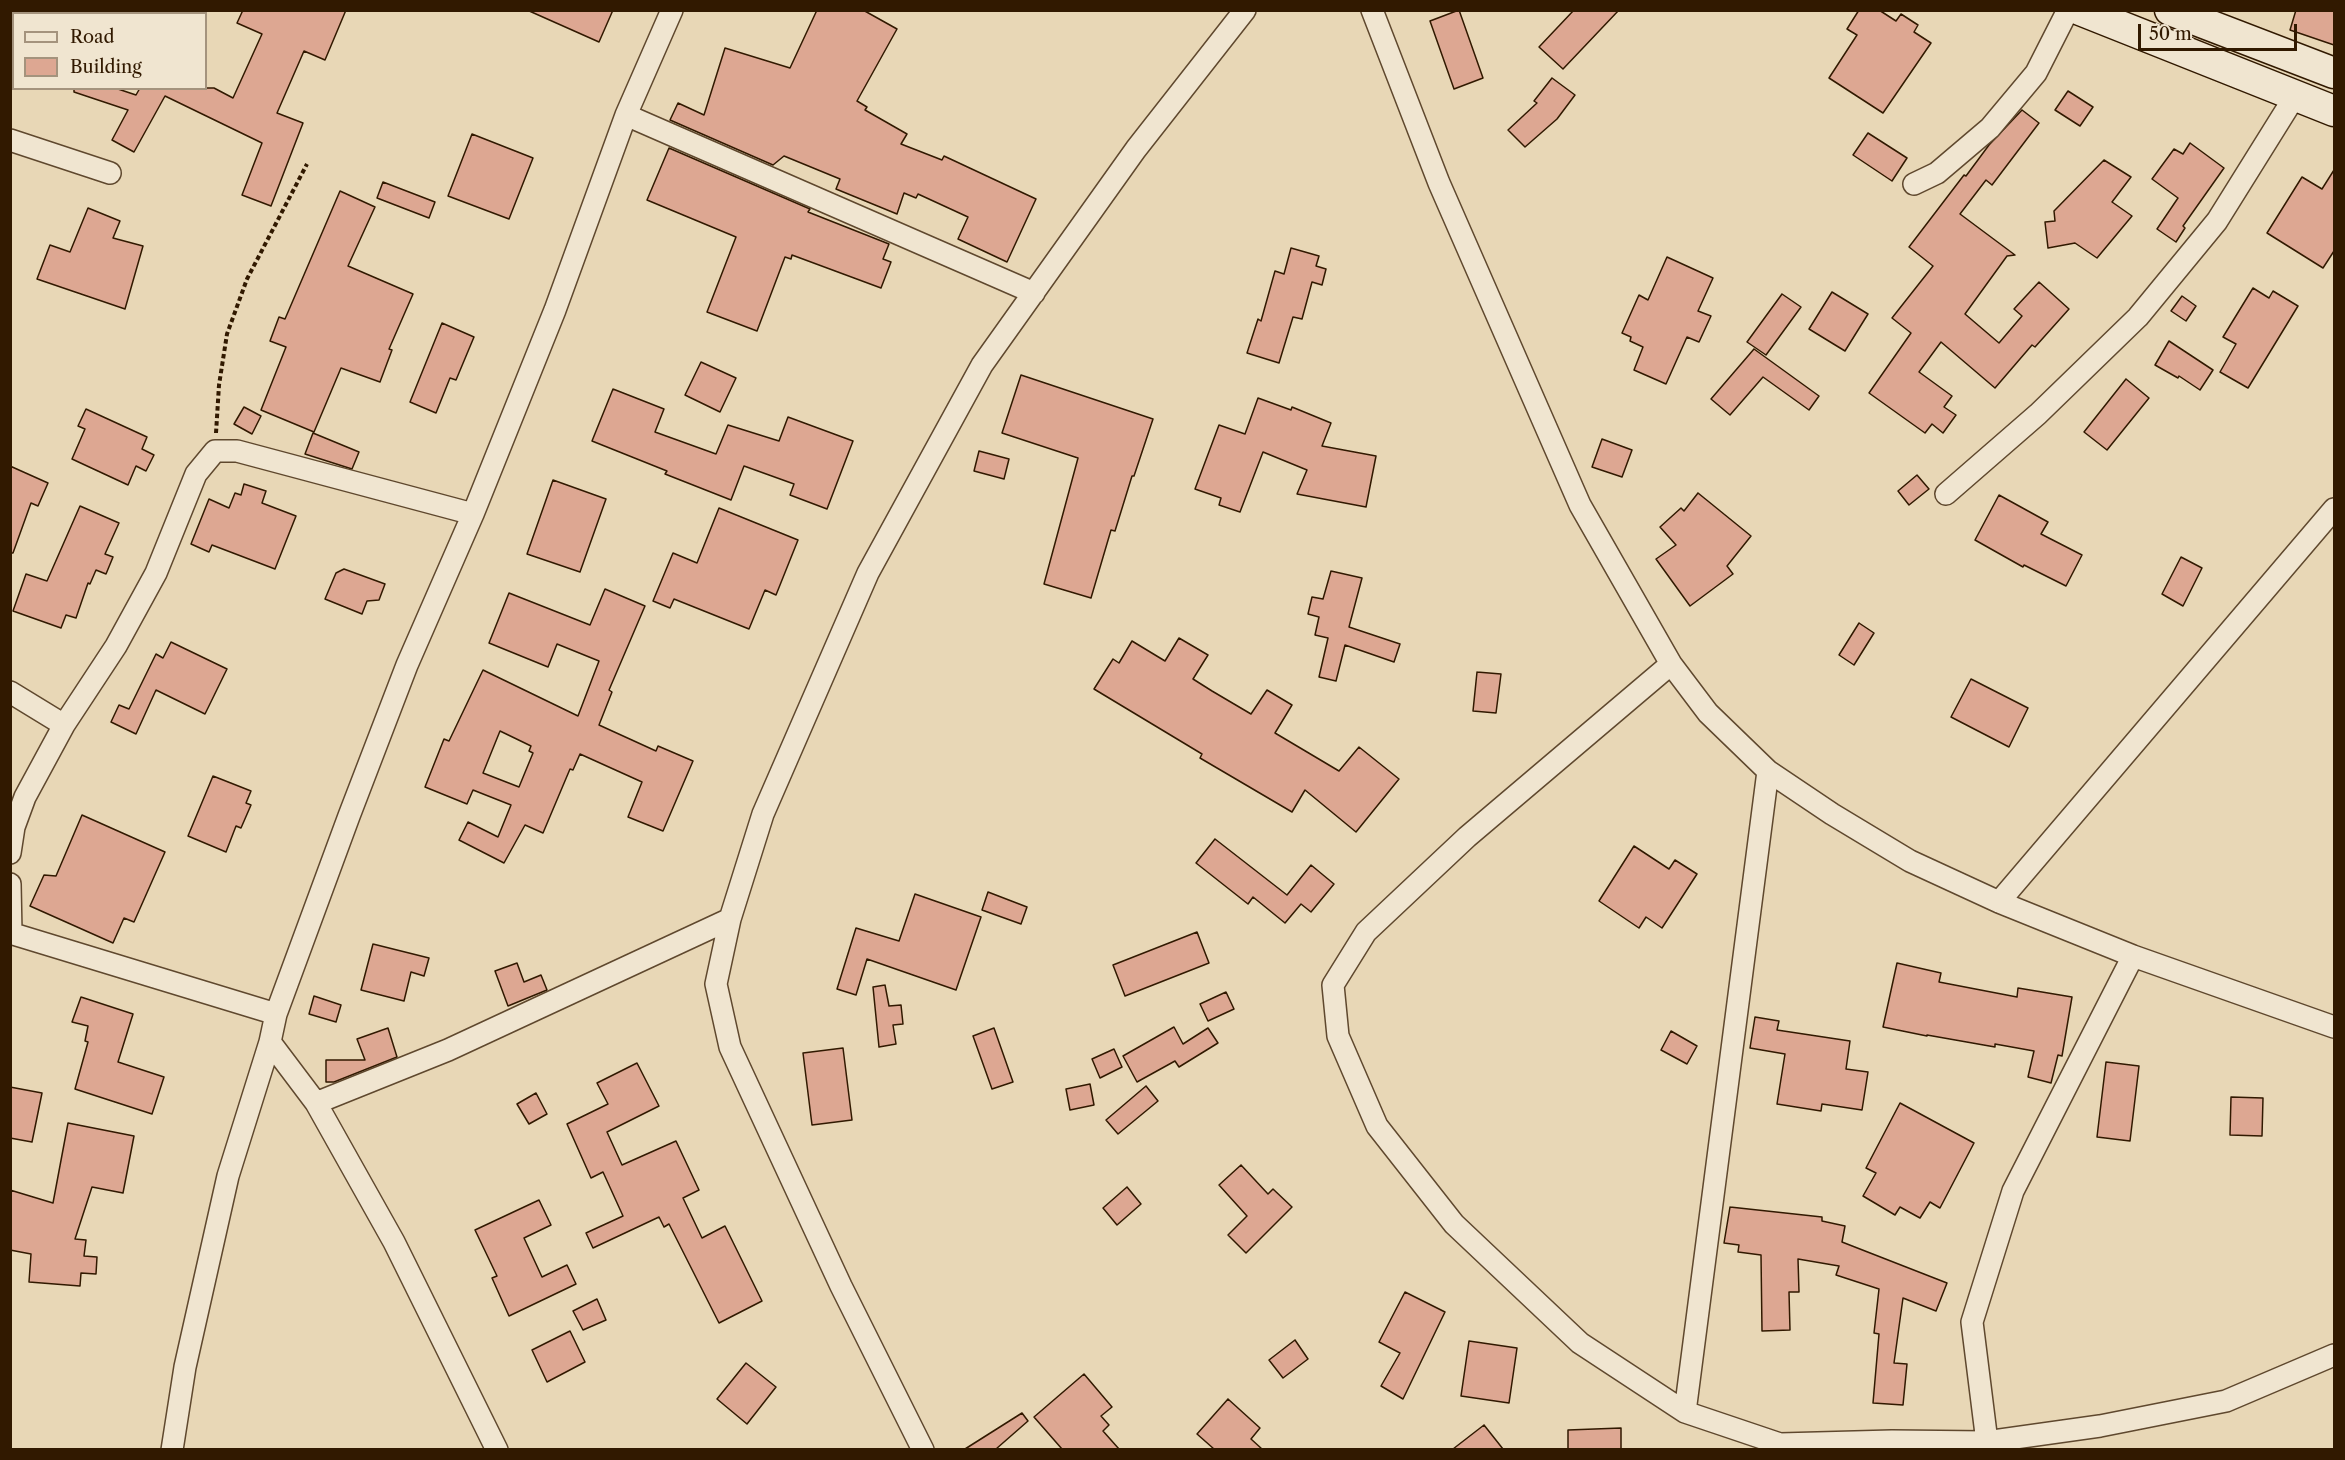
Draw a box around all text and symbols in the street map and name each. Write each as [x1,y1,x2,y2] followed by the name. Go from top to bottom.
[12,12,207,90] legend
[2141,12,2300,50] scale bar
[2149,23,2192,45] text: 50 m
[70,26,115,48] text: Road
[70,56,142,78] text: Building

